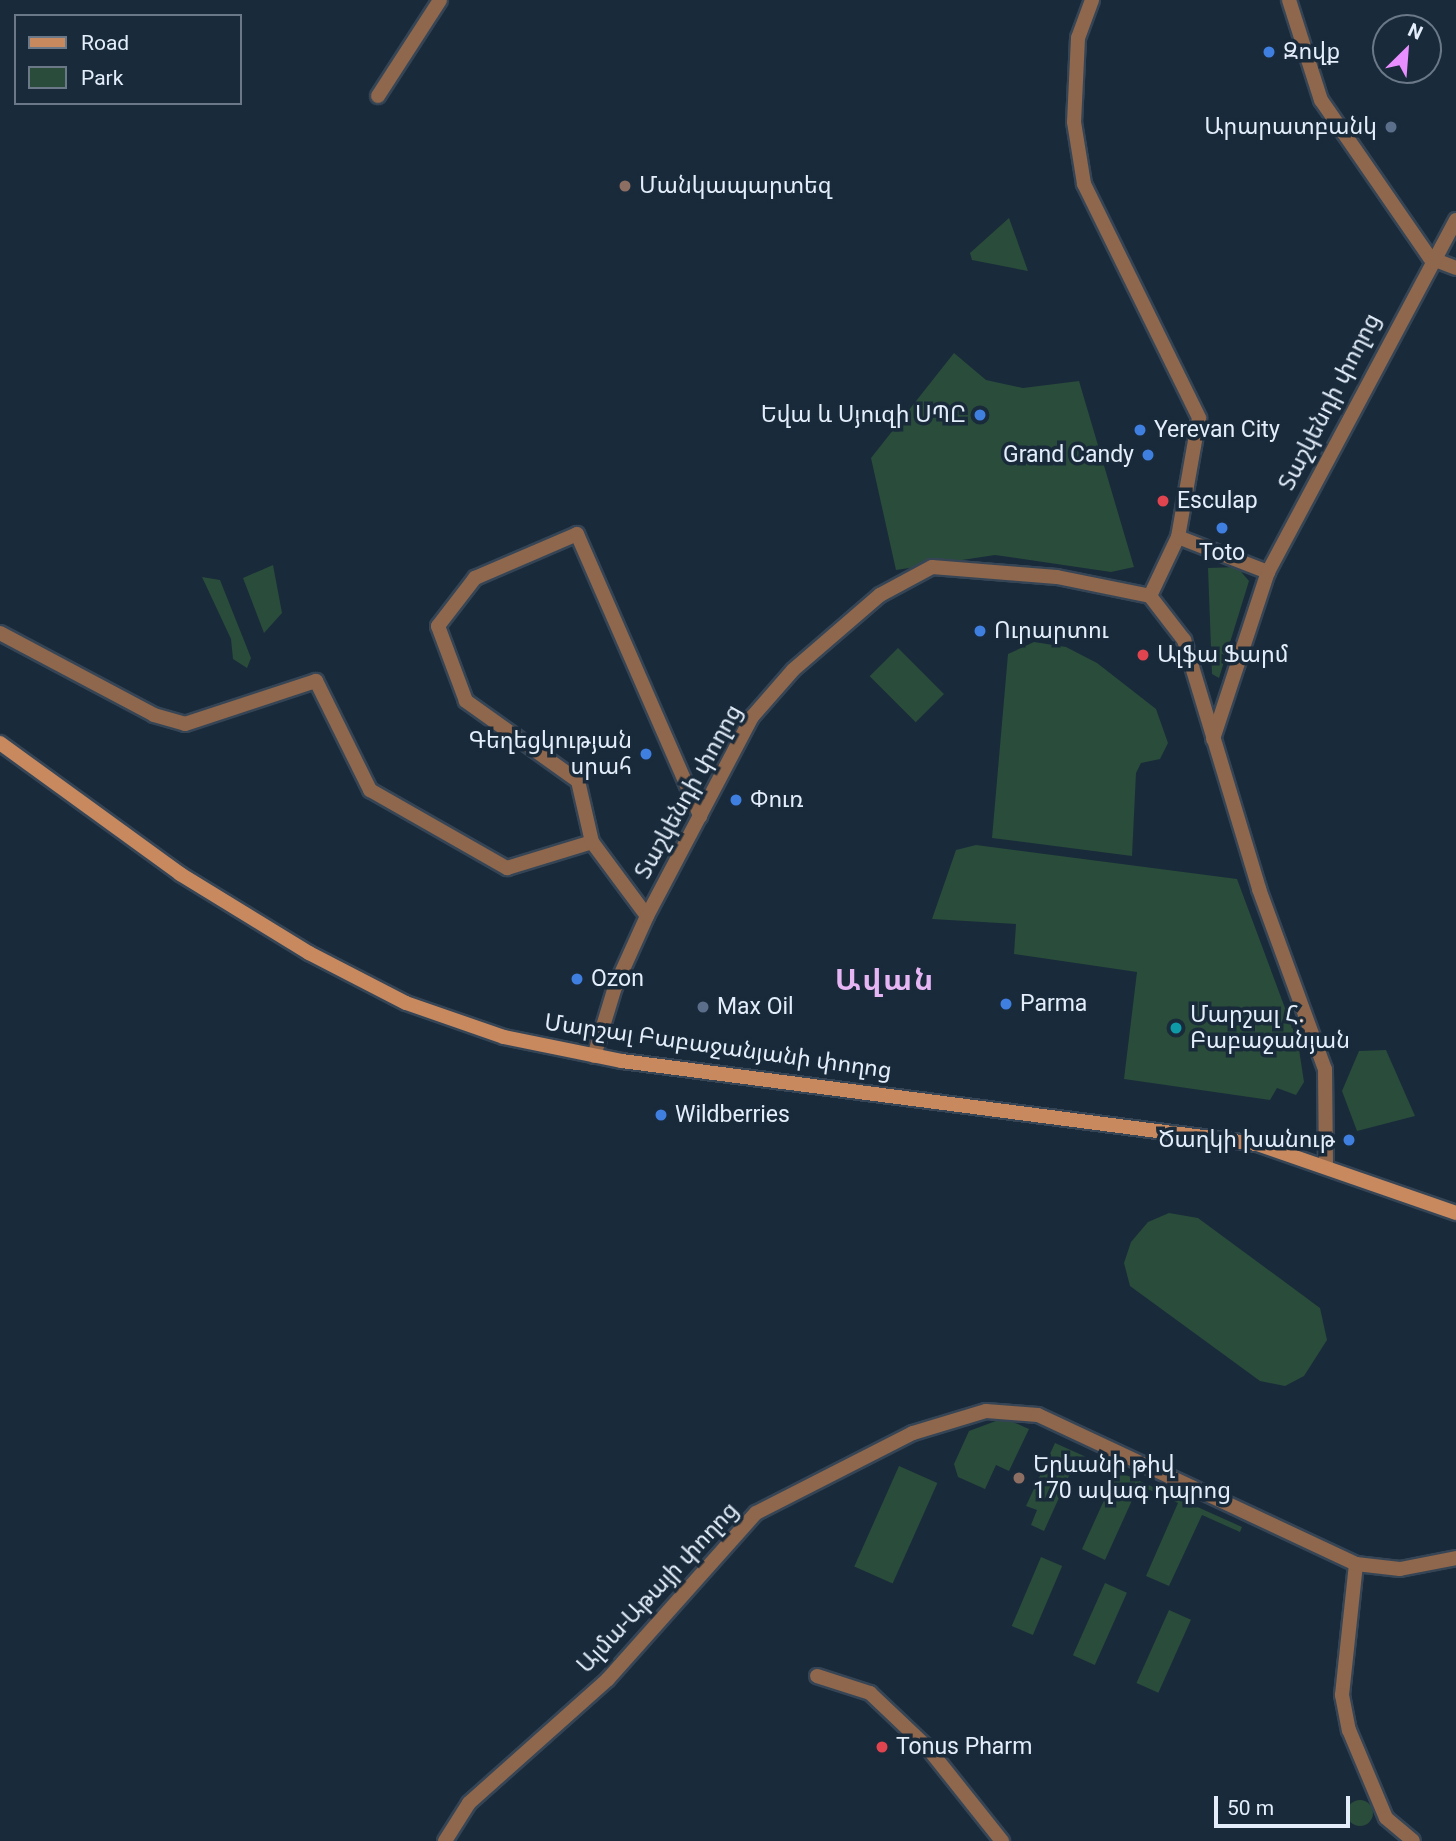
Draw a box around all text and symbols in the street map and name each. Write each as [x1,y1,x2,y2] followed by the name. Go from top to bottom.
[14,14,242,105] legend
[1372,14,1442,84] north arrow
[1404,18,1426,45] text: N
[81,31,129,55] text: Road
[1283,38,1340,66] place label: Զովք
[1261,44,1277,60] marker: Զովք
[81,66,123,90] text: Park
[1204,113,1377,141] place label: Արարատբանկ
[1383,119,1399,135] marker: Արարատբանկ
[639,172,832,200] place label: Մանկապարտեզ
[617,178,633,194] marker: Մանկապարտեզ
[1273,309,1387,495] street label: Տաշկենդի փողոց
[761,401,966,429] place label: Եվա և Սյուզի ՍՊԸ
[972,407,988,423] marker: Եվա և Սյուզի ՍՊԸ
[1154,416,1280,444] place label: Yerevan City
[1132,422,1148,438] marker: Yerevan City
[1003,441,1134,469] place label: Grand Candy
[1140,447,1156,463] marker: Grand Candy
[1177,487,1258,515] place label: Esculap
[1155,493,1171,509] marker: Esculap
[1214,520,1230,536] marker: Toto
[1199,539,1245,567] place label: Toto
[994,617,1109,645] place label: Ուրարտու
[972,623,988,639] marker: Ուրարտու
[1157,641,1289,669] place label: Ալֆա Ֆարմ
[1135,647,1151,663] marker: Ալֆա Ֆարմ
[630,700,748,884] street label: Տաշկենդի փողոց
[469,727,632,781] place label: Գեղեցկության սրահ
[638,746,654,762] marker: Գեղեցկության սրահ
[750,786,803,814] place label: Փուռ
[728,792,744,808] marker: Փուռ
[835,962,935,998] district label: Ավան
[591,965,644,993] place label: Ozon
[569,971,585,987] marker: Ozon
[1020,990,1087,1018] place label: Parma
[717,993,794,1021] place label: Max Oil
[998,996,1014,1012] marker: Parma
[695,999,711,1015] marker: Max Oil
[1190,1001,1350,1055] place label: Մարշալ Հ. Բաբաջանյան
[543,1009,893,1085] street label: Մարշալ Բաբաջանյանի փողոց
[1168,1020,1184,1036] marker: Մարշալ Հ. Բաբաջանյան
[675,1101,790,1129] place label: Wildberries
[653,1107,669,1123] marker: Wildberries
[1158,1126,1335,1154] place label: Ծաղկի խանութ
[1341,1132,1357,1148] marker: Ծաղկի խանութ
[1033,1451,1231,1505] place label: Երևանի թիվ 170 ավագ դպրոց
[1011,1470,1027,1486] marker: Երևանի թիվ 170 ավագ դպրոց
[572,1497,744,1679] street label: Ալմա-Աթայի փողոց
[896,1733,1032,1761] place label: Tonus Pharm
[874,1739,890,1755] marker: Tonus Pharm
[1218,1782,1354,1826] scale bar
[1227,1796,1274,1820] text: 50 m

